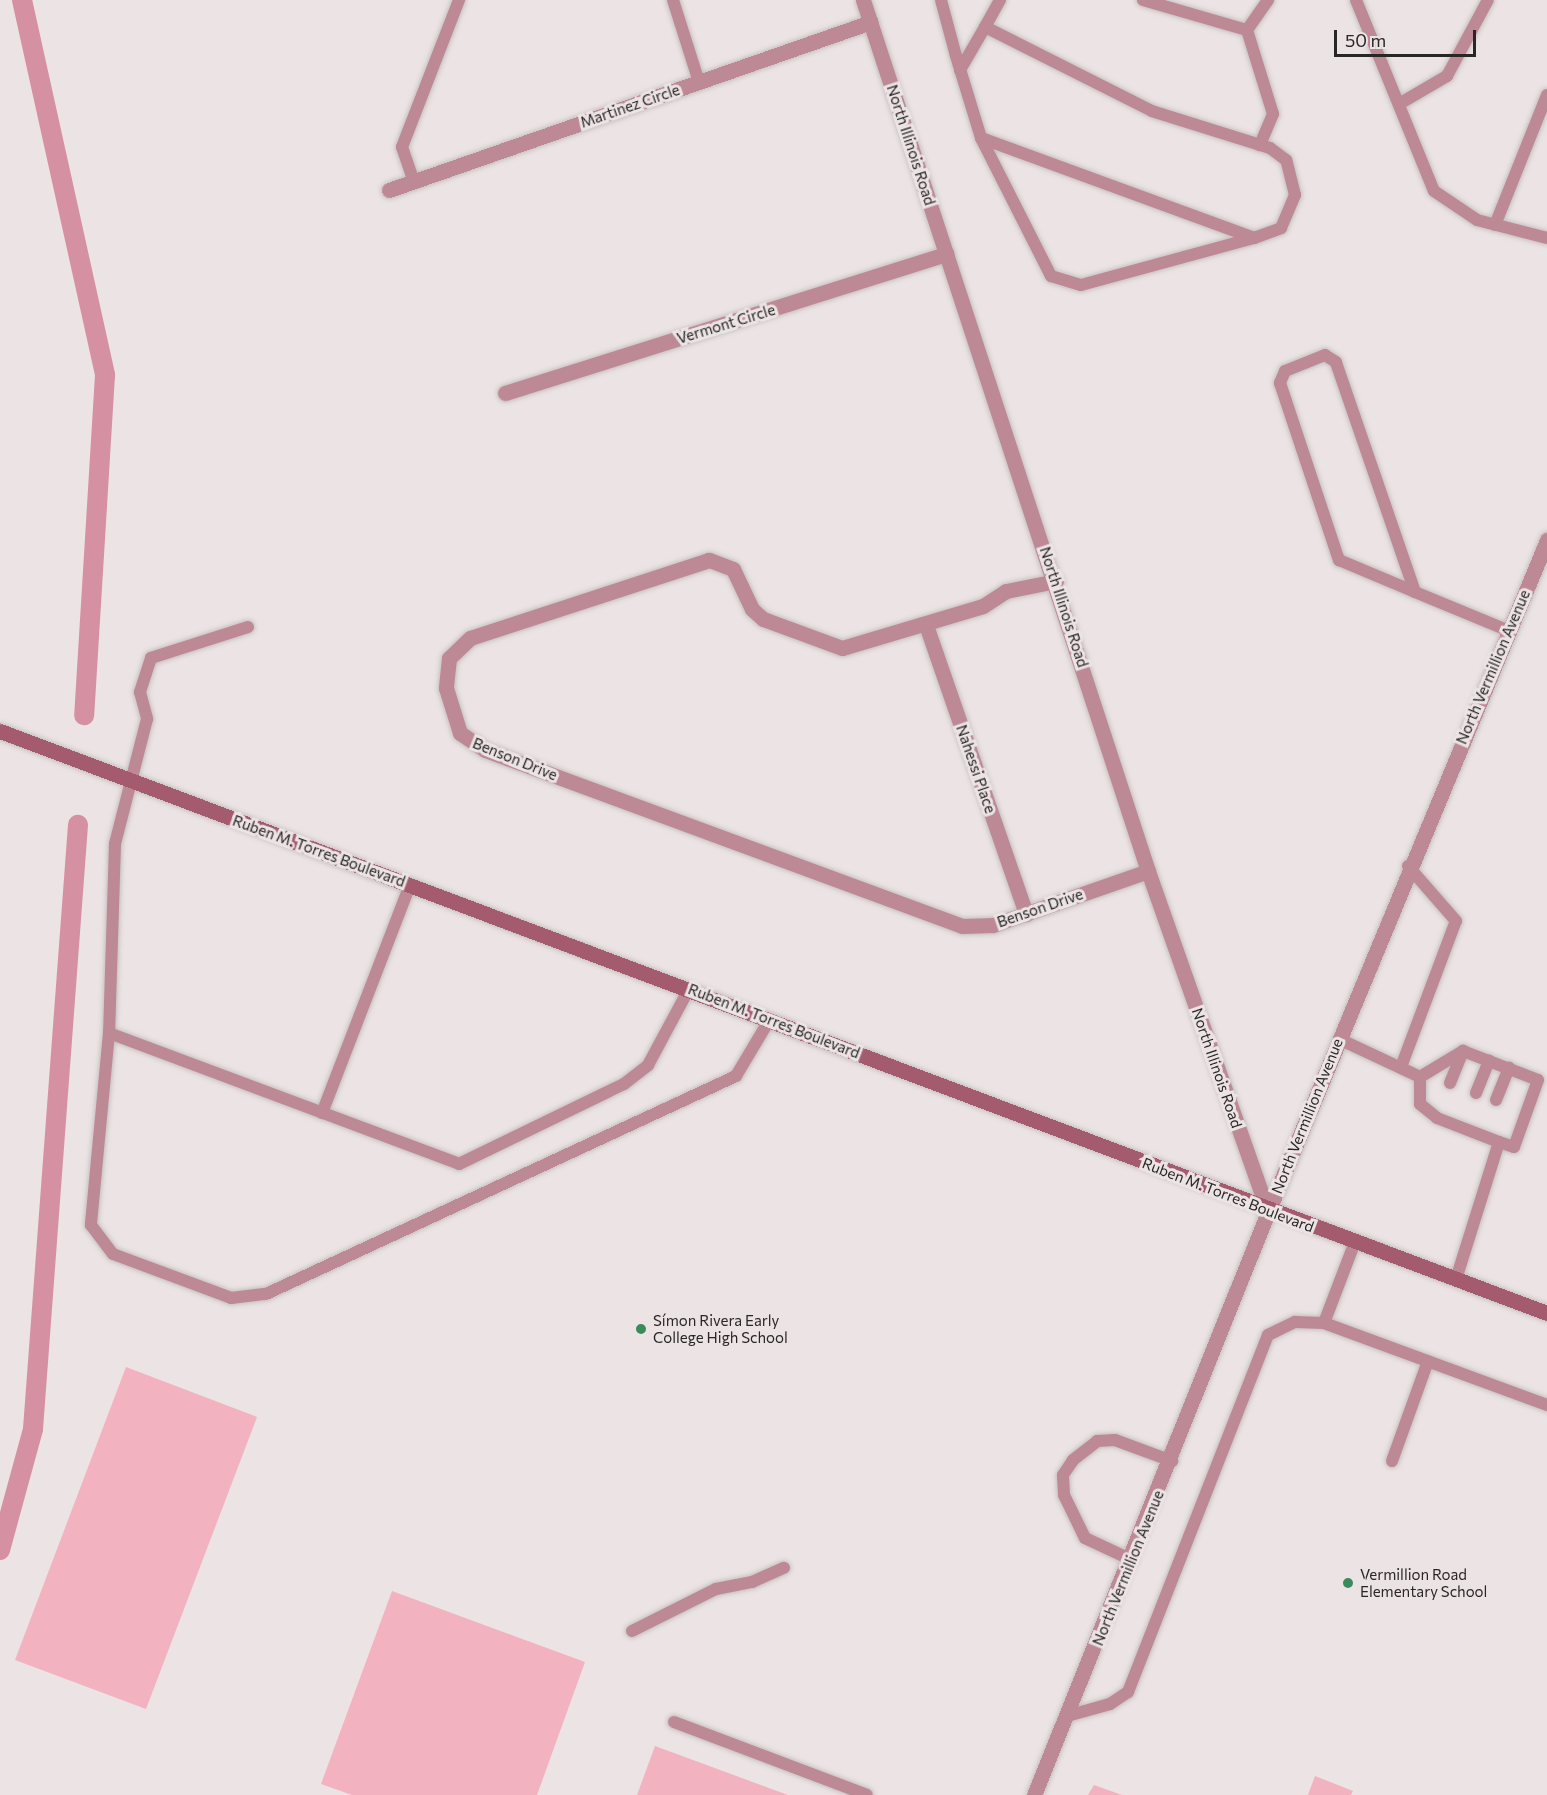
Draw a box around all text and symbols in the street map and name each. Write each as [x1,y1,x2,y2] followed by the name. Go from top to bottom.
[1337,18,1480,56] scale bar
[1345,29,1386,51] text: 50 m
[578,81,682,131] street label: Martinez Circle
[883,82,939,208] street label: North Illinois Road
[675,301,777,347] street label: Vermont Circle
[1036,544,1092,670] street label: North Illinois Road
[1452,587,1534,747] street label: North Vermillion Avenue
[952,722,1000,816] street label: Nahessi Place
[470,734,560,784] street label: Benson Drive
[230,811,408,891] street label: Ruben M. Torres Boulevard
[995,885,1085,931] street label: Benson Drive
[686,980,862,1062] street label: Ruben M. Torres Boulevard
[1188,1006,1246,1130] street label: North Illinois Road
[1268,1036,1346,1196] street label: North Vermillion Avenue
[1140,1154,1316,1236] street label: Ruben M. Torres Boulevard
[653,1311,788,1346] place label: Símon Rivera Early College High School
[634,1322,648,1336] marker: Símon Rivera Early College High School
[1089,1488,1167,1648] street label: North Vermillion Avenue
[1360,1565,1487,1600] place label: Vermillion Road Elementary School
[1341,1576,1355,1590] marker: Vermillion Road Elementary School

